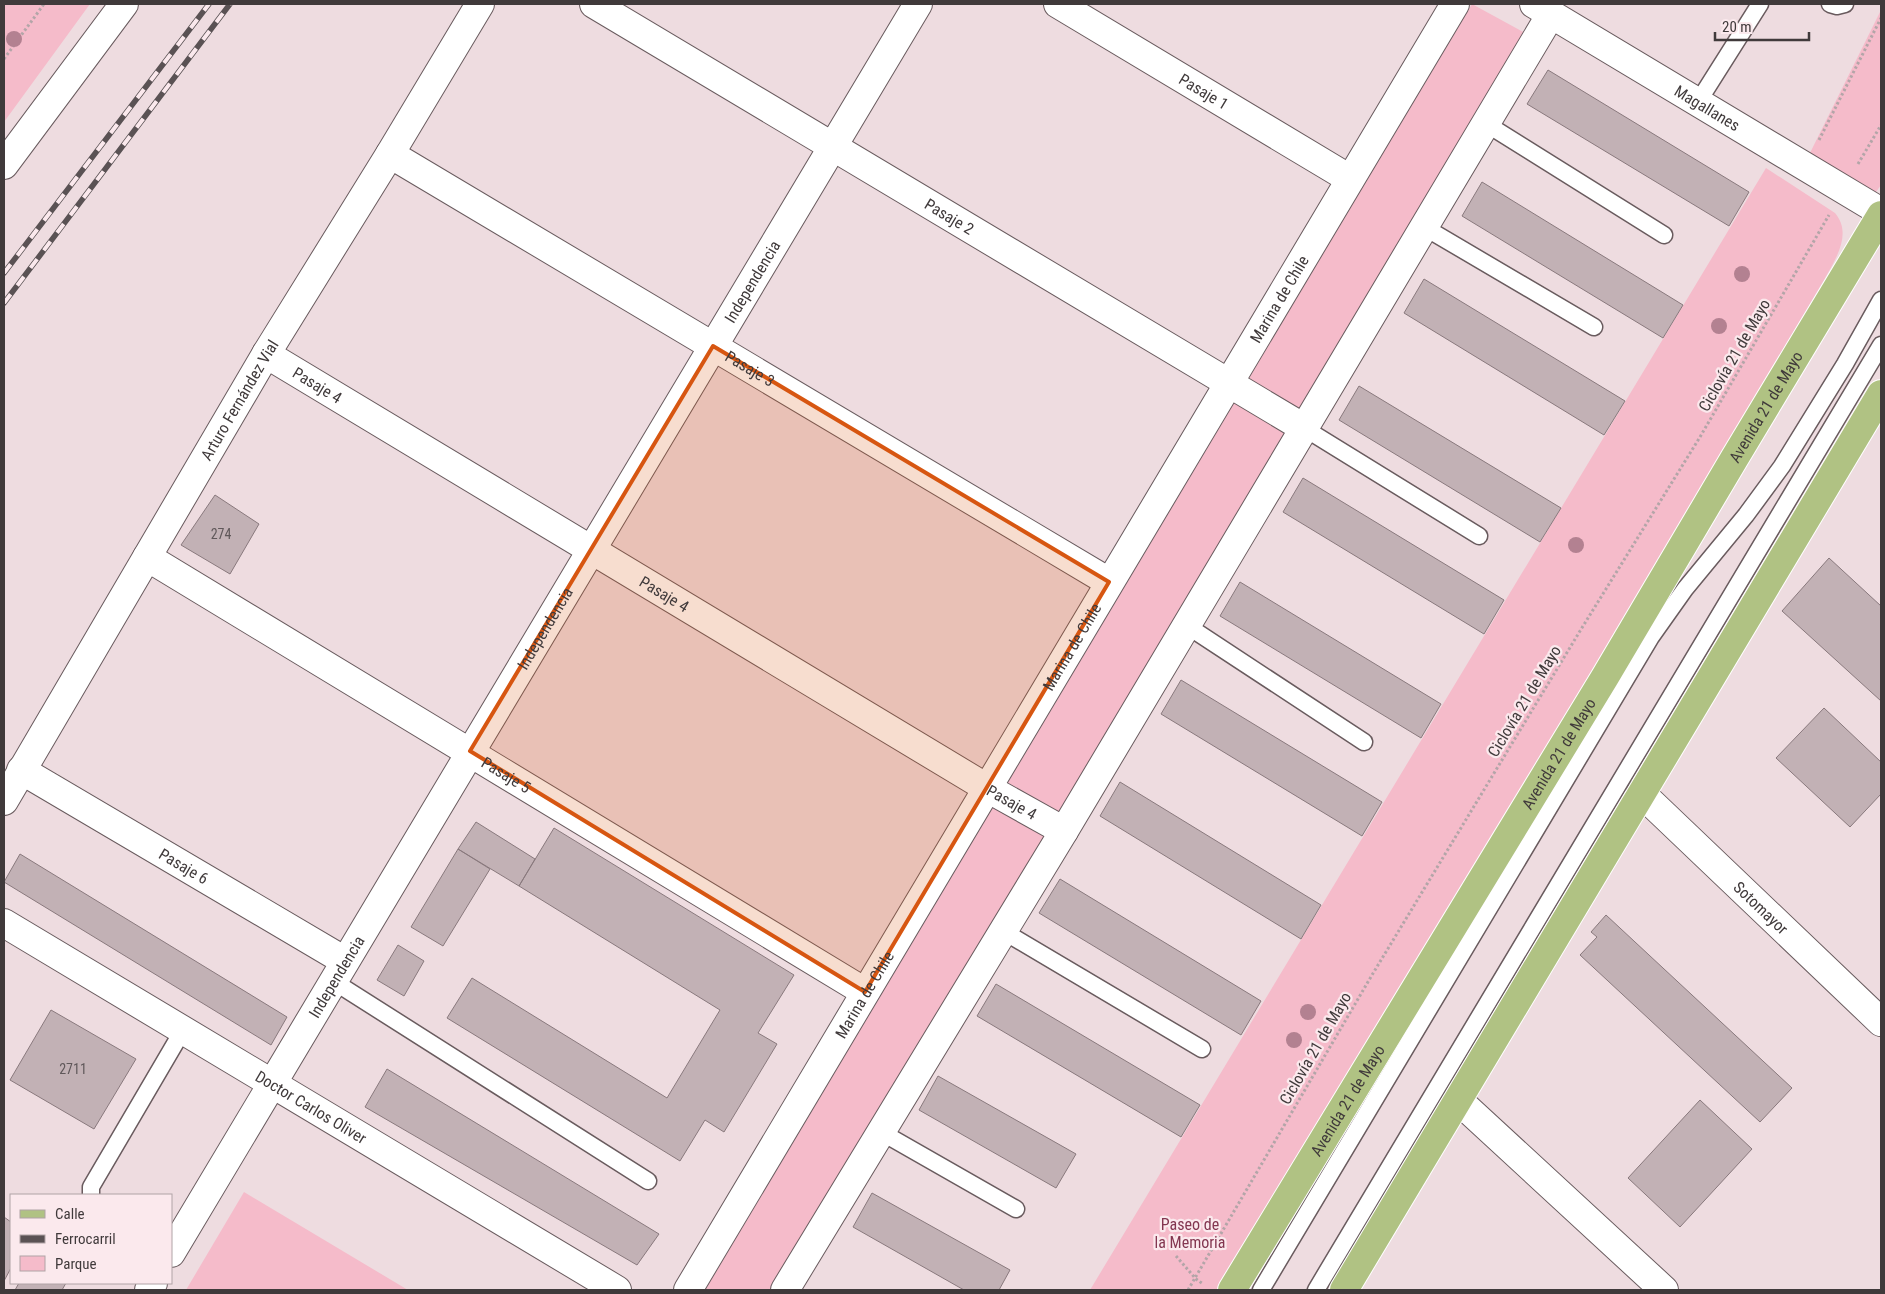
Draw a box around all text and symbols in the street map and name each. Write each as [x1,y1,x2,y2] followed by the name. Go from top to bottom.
[1715,10,1809,42] scale bar
[1722,18,1752,36] text: 20 m
[1175,70,1232,114] street label: Pasaje 1
[1671,81,1743,135] street label: Magallanes
[921,195,977,239] street label: Pasaje 2
[721,237,784,326] street label: Independencia
[1246,252,1313,346] street label: Marina de Chile
[1695,296,1774,415] street label: Ciclovía 21 de Mayo
[197,336,282,464] street label: Arturo Fernández Vial
[722,347,778,391] street label: Pasaje 3
[1725,348,1807,466] street label: Avenida 21 de Mayo
[289,363,345,408] street label: Pasaje 4
[211,526,231,542] house number: 274
[636,572,692,616] street label: Pasaje 4
[513,584,577,673] street label: Independencia
[1039,600,1105,694] street label: Marina de Chile
[1484,642,1565,760] street label: Ciclovía 21 de Mayo
[1518,695,1600,813] street label: Avenida 21 de Mayo
[478,753,534,797] street label: Pasaje 5
[983,781,1040,824] street label: Pasaje 4
[155,844,212,888] street label: Pasaje 6
[1730,878,1792,938] street label: Sotomayor
[305,932,369,1021] street label: Independencia
[831,948,898,1042] street label: Marina de Chile
[1276,989,1355,1108] street label: Ciclovía 21 de Mayo
[1307,1042,1389,1160] street label: Avenida 21 de Mayo
[59,1061,87,1077] house number: 2711
[252,1067,370,1148] street label: Doctor Carlos Oliver
[10,1194,172,1284] legend
[55,1205,85,1223] text: Calle
[1155,1215,1225,1252] park label: Paseo de la Memoria
[55,1230,116,1248] text: Ferrocarril
[55,1255,97,1273] text: Parque

